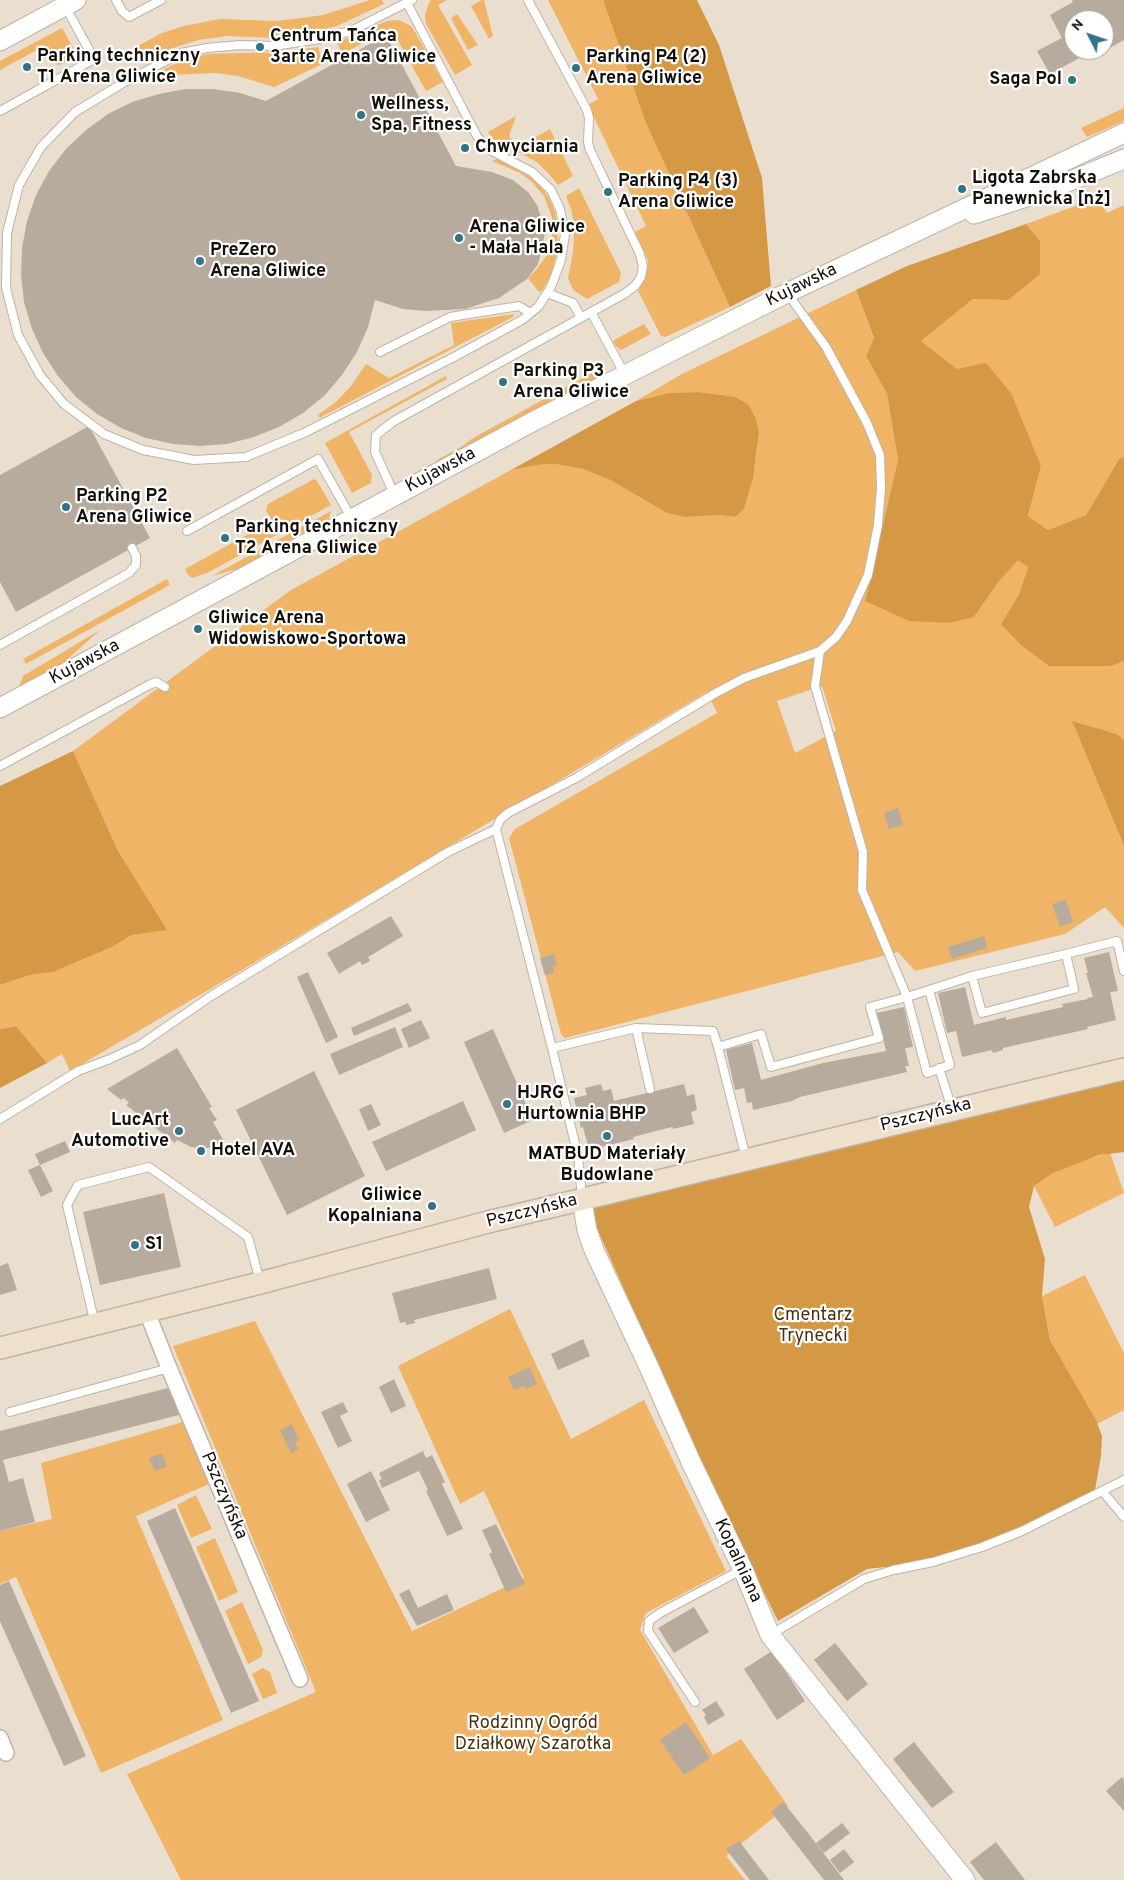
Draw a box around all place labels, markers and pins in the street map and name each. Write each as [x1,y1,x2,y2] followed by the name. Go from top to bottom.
[270,26,436,68] place label: Centrum Tańca 3arte Arena Gliwice
[254,41,266,53] marker: Centrum Tańca 3arte Arena Gliwice
[37,46,200,88] place label: Parking techniczny T1 Arena Gliwice
[586,47,707,90] place label: Parking P4 (2) Arena Gliwice
[21,61,33,73] marker: Parking techniczny T1 Arena Gliwice
[570,62,582,74] marker: Parking P4 (2) Arena Gliwice
[989,69,1062,91] place label: Saga Pol
[1066,74,1078,86] marker: Saga Pol
[371,94,472,136] place label: Wellness, Spa, Fitness
[355,109,367,121] marker: Wellness, Spa, Fitness
[475,137,579,159] place label: Chwyciarnia
[459,142,471,154] marker: Chwyciarnia
[972,168,1111,210] place label: Ligota Zabrska Panewnicka [nż]
[618,171,738,213] place label: Parking P4 (3) Arena Gliwice
[956,183,968,195] marker: Ligota Zabrska Panewnicka [nż]
[602,186,614,198] marker: Parking P4 (3) Arena Gliwice
[469,217,585,260] place label: Arena Gliwice - Mała Hala
[453,232,465,244] marker: Arena Gliwice - Mała Hala
[210,240,326,282] place label: PreZero Arena Gliwice
[194,255,206,267] marker: PreZero Arena Gliwice
[513,361,629,404] place label: Parking P3 Arena Gliwice
[497,376,509,388] marker: Parking P3 Arena Gliwice
[76,486,192,528] place label: Parking P2 Arena Gliwice
[60,501,72,513] marker: Parking P2 Arena Gliwice
[235,517,398,560] place label: Parking techniczny T2 Arena Gliwice
[219,532,231,544] marker: Parking techniczny T2 Arena Gliwice
[208,608,406,650] place label: Gliwice Arena Widowiskowo-Sportowa
[192,623,204,635] marker: Gliwice Arena Widowiskowo-Sportowa
[517,1083,646,1126] place label: HJRG - Hurtownia BHP
[501,1098,513,1110] marker: HJRG - Hurtownia BHP
[71,1110,169,1152] place label: LucArt Automotive
[173,1125,185,1137] marker: LucArt Automotive
[601,1130,613,1142] marker: MATBUD Materiały Budowlane
[211,1140,295,1162] place label: Hotel AVA
[528,1144,686,1186] place label: MATBUD Materiały Budowlane
[195,1145,207,1157] marker: Hotel AVA
[328,1185,422,1228] place label: Gliwice Kopalniana
[426,1200,438,1212] marker: Gliwice Kopalniana
[145,1234,163,1256] place label: S1
[129,1239,141,1251] marker: S1

